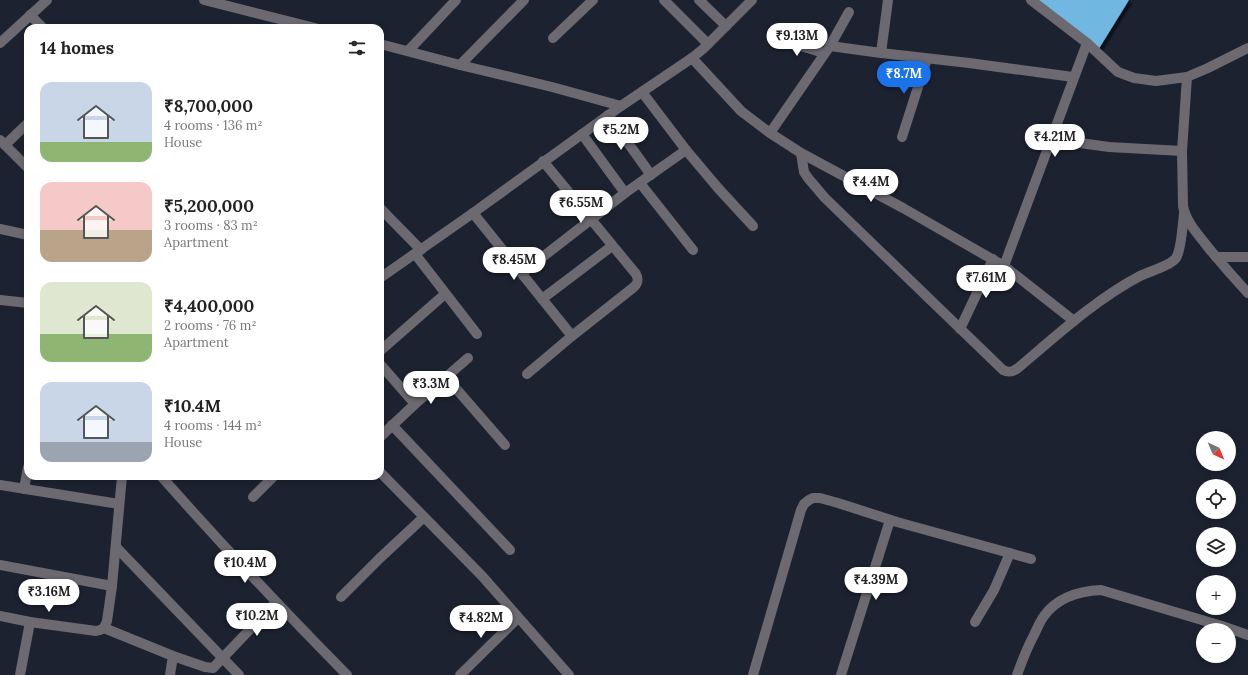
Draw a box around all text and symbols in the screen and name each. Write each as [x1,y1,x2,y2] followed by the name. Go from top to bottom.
[764,23,830,57] pin: ₹9.13M
[776,27,818,44] text: ₹9.13M
[40,37,114,59] text: 14 homes
[346,37,368,59] icon: filters
[876,61,932,95] pin: ₹8.7M
[886,65,922,82] text: ₹8.7M
[164,95,253,117] text: ₹8,700,000
[72,98,120,146] icon: home
[164,117,262,134] text: 4 rooms · 136 m²
[593,117,649,151] pin: ₹5.2M
[602,121,640,138] text: ₹5.2M
[1022,124,1088,158] pin: ₹4.21M
[1034,128,1076,145] text: ₹4.21M
[164,134,202,151] text: House
[843,169,899,203] pin: ₹4.4M
[852,173,890,190] text: ₹4.4M
[548,190,614,224] pin: ₹6.55M
[559,194,603,211] text: ₹6.55M
[164,195,254,217] text: ₹5,200,000
[72,198,120,246] icon: home
[164,217,258,234] text: 3 rooms · 83 m²
[164,234,229,251] text: Apartment
[481,247,547,281] pin: ₹8.45M
[492,251,536,268] text: ₹8.45M
[953,265,1019,299] pin: ₹7.61M
[965,269,1007,286] text: ₹7.61M
[164,295,254,317] text: ₹4,400,000
[72,298,120,346] icon: home
[164,317,256,334] text: 2 rooms · 76 m²
[164,334,229,351] text: Apartment
[403,371,459,405] pin: ₹3.3M
[412,375,450,392] text: ₹3.3M
[164,395,221,417] text: ₹10.4M
[72,398,120,446] icon: home
[164,417,262,434] text: 4 rooms · 144 m²
[1196,431,1236,471] north arrow
[1196,431,1236,663] map controls
[164,434,202,451] text: House
[1196,479,1236,519] button: locate
[1196,527,1236,567] button: layers
[212,550,278,584] pin: ₹10.4M
[223,554,267,571] text: ₹10.4M
[843,567,909,601] pin: ₹4.39M
[854,571,898,588] text: ₹4.39M
[1196,575,1236,615] button: +
[16,579,82,613] pin: ₹3.16M
[27,583,71,600] text: ₹3.16M
[224,603,290,637] pin: ₹10.2M
[448,605,514,639] pin: ₹4.82M
[235,607,279,624] text: ₹10.2M
[459,609,503,626] text: ₹4.82M
[1196,623,1236,663] button: −

